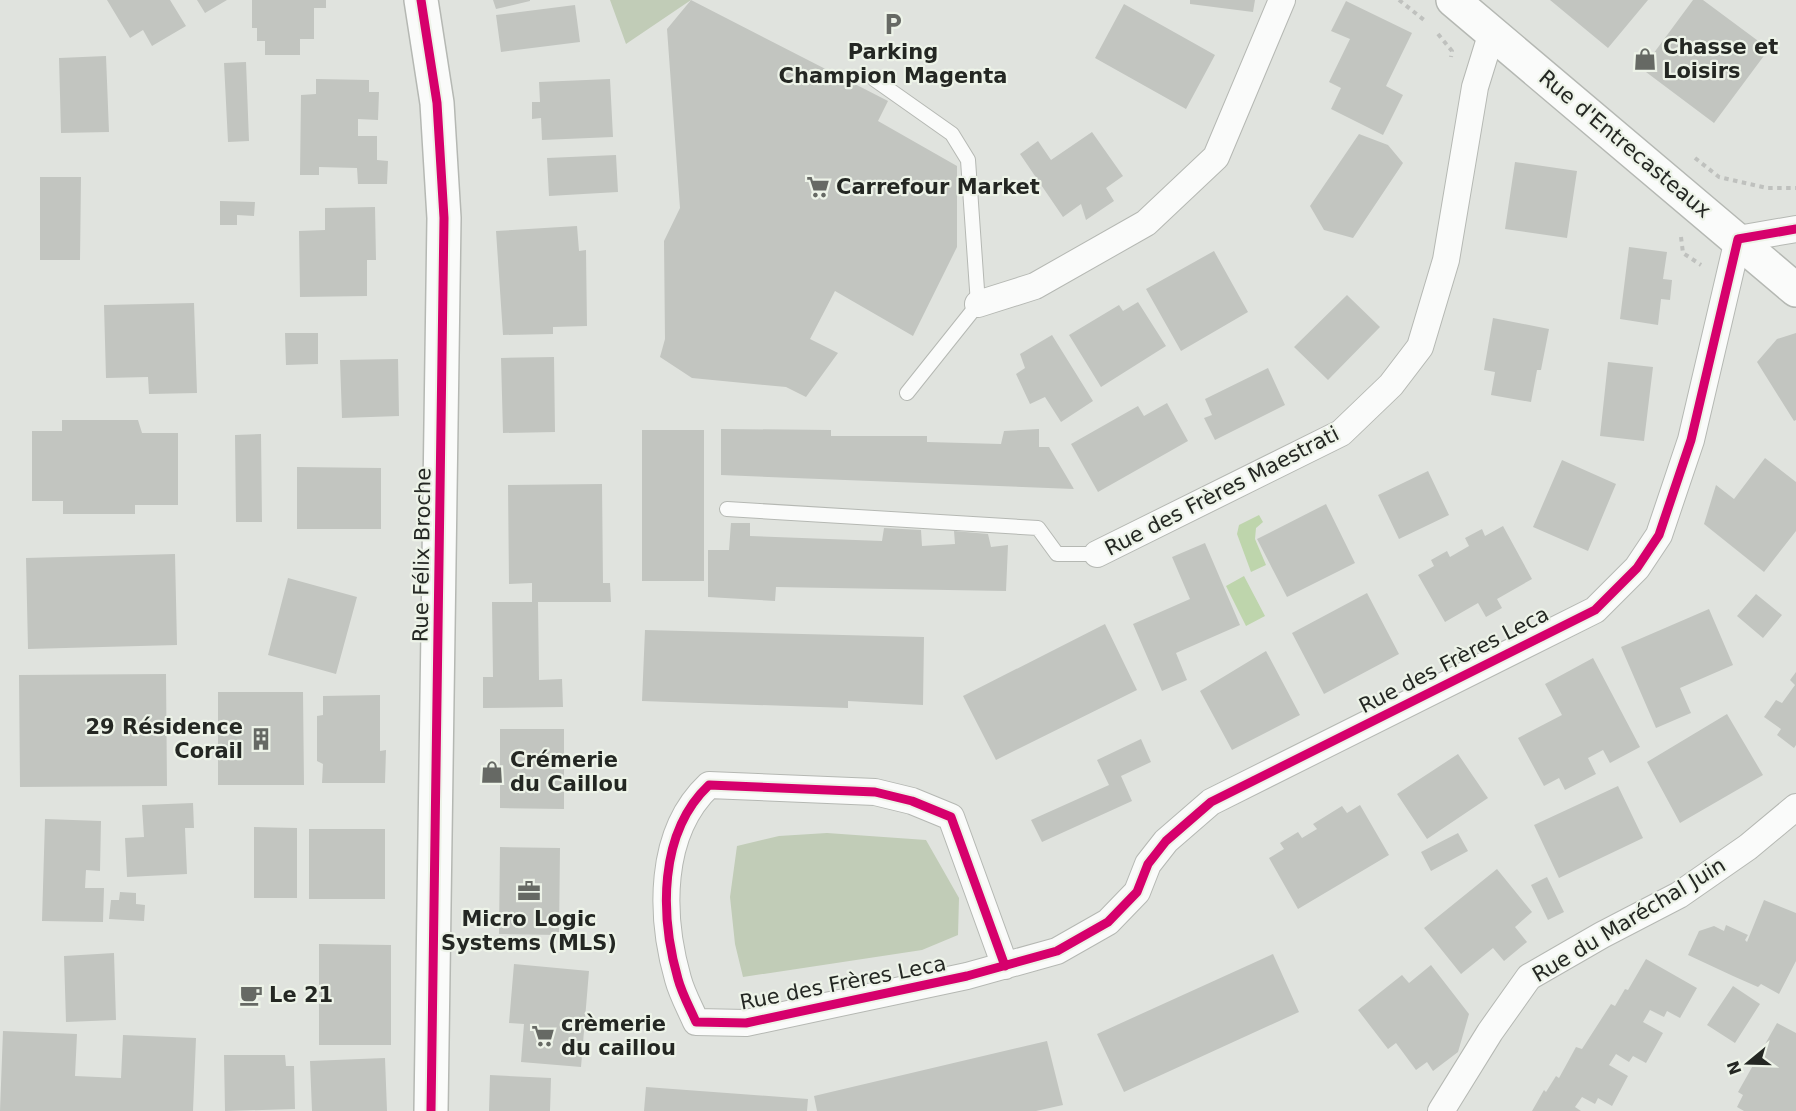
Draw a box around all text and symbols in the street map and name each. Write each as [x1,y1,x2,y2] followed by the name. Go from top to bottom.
[880,11,906,37] parking icon: Parking Champion Magenta
[1663,35,1778,83] place label: Chasse et Loisirs
[779,40,1007,88] place label: Parking Champion Magenta
[1632,46,1658,72] shop icon: Chasse et Loisirs
[1534,65,1716,223] street label: Rue d'Entrecasteaux
[805,174,831,200] supermarket icon: Carrefour Market
[836,175,1040,199] place label: Carrefour Market
[1101,421,1343,561] street label: Rue des Frères Maestrati
[408,468,436,642] street label: Rue Félix Broche
[1355,602,1553,718] street label: Rue des Frères Leca
[85,715,243,763] place label: 29 Résidence Corail
[248,726,274,752] building icon: 29 Résidence Corail
[510,748,628,796] place label: Crémerie du Caillou
[479,759,505,785] shop icon: Crémerie du Caillou
[1528,853,1730,987] street label: Rue du Maréchal Juin
[516,878,542,904] office icon: Micro Logic Systems (MLS)
[441,907,617,955] place label: Micro Logic Systems (MLS)
[738,951,948,1015] street label: Rue des Frères Leca
[238,982,264,1008] cafe icon: Le 21
[269,983,333,1007] place label: Le 21
[561,1012,676,1060] place label: crèmerie du caillou
[530,1023,556,1049] supermarket icon: crèmerie du caillou
[1718,1033,1778,1093] north arrow
[1723,1058,1745,1077] text: N

